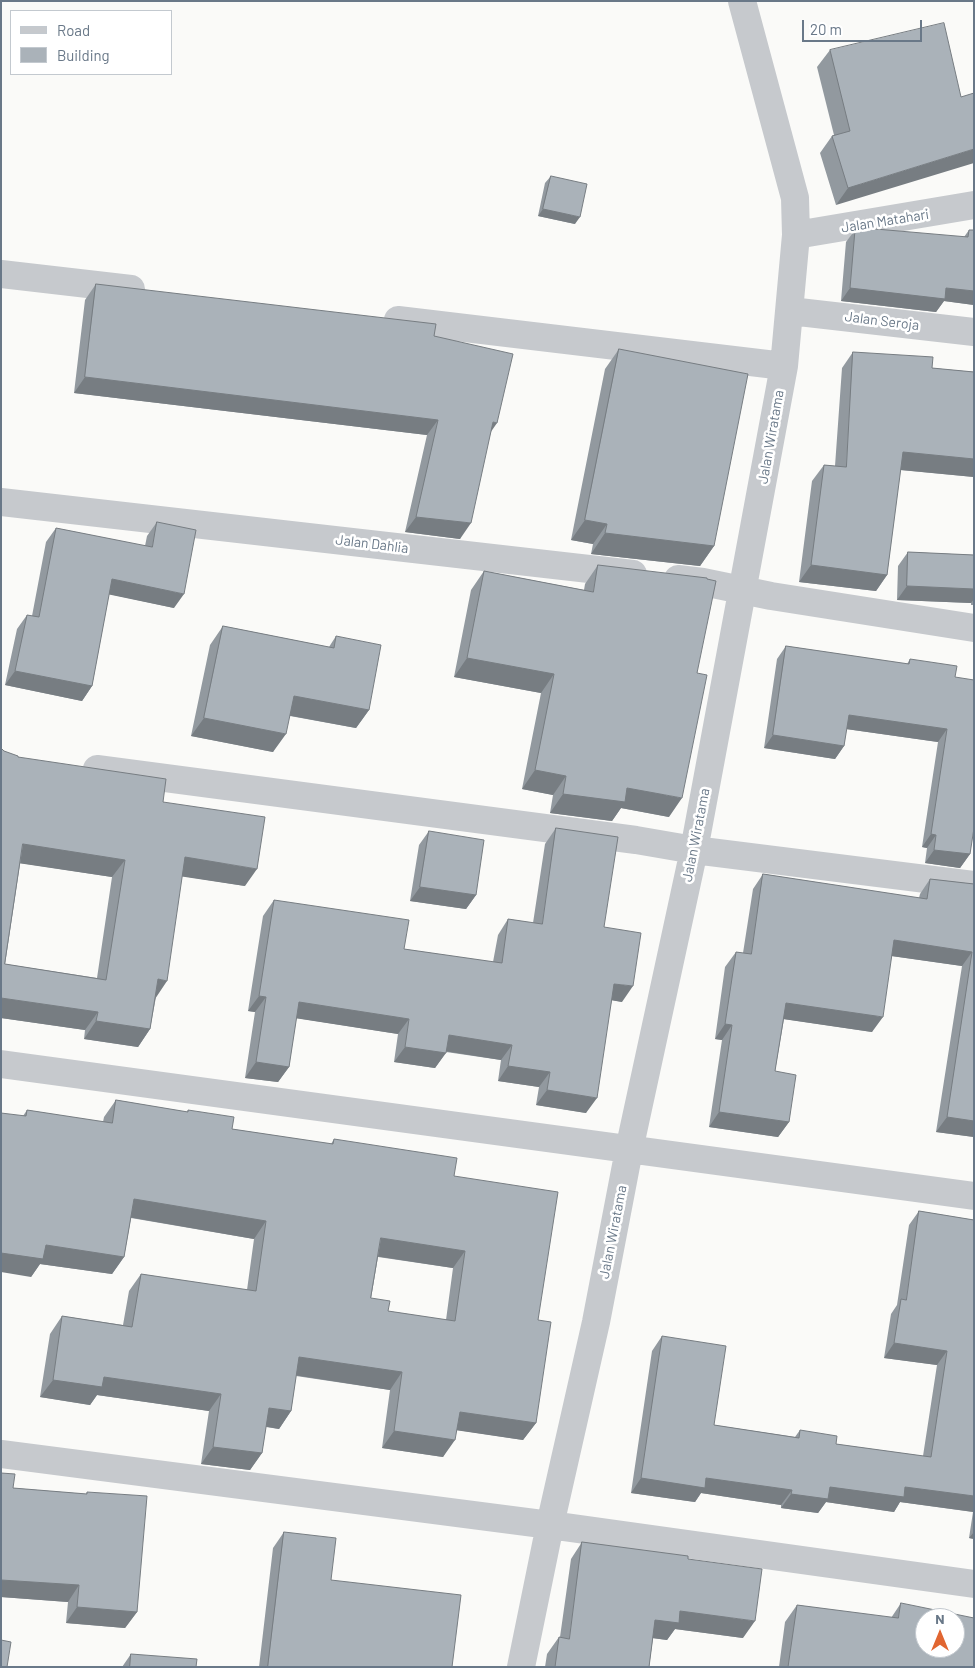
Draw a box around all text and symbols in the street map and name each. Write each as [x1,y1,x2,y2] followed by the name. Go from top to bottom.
[10,10,172,75] legend
[805,10,925,42] scale bar
[810,20,842,38] text: 20 m
[57,21,90,39] text: Road
[57,46,110,64] text: Building
[840,206,930,236] street label: Jalan Matahari
[844,308,920,334] street label: Jalan Seroja
[754,389,788,485] street label: Jalan Wiratama
[335,531,409,557] street label: Jalan Dahlia
[679,787,713,883] street label: Jalan Wiratama
[596,1184,630,1280] street label: Jalan Wiratama
[915,1608,965,1658] north arrow
[935,1610,945,1627] text: N

